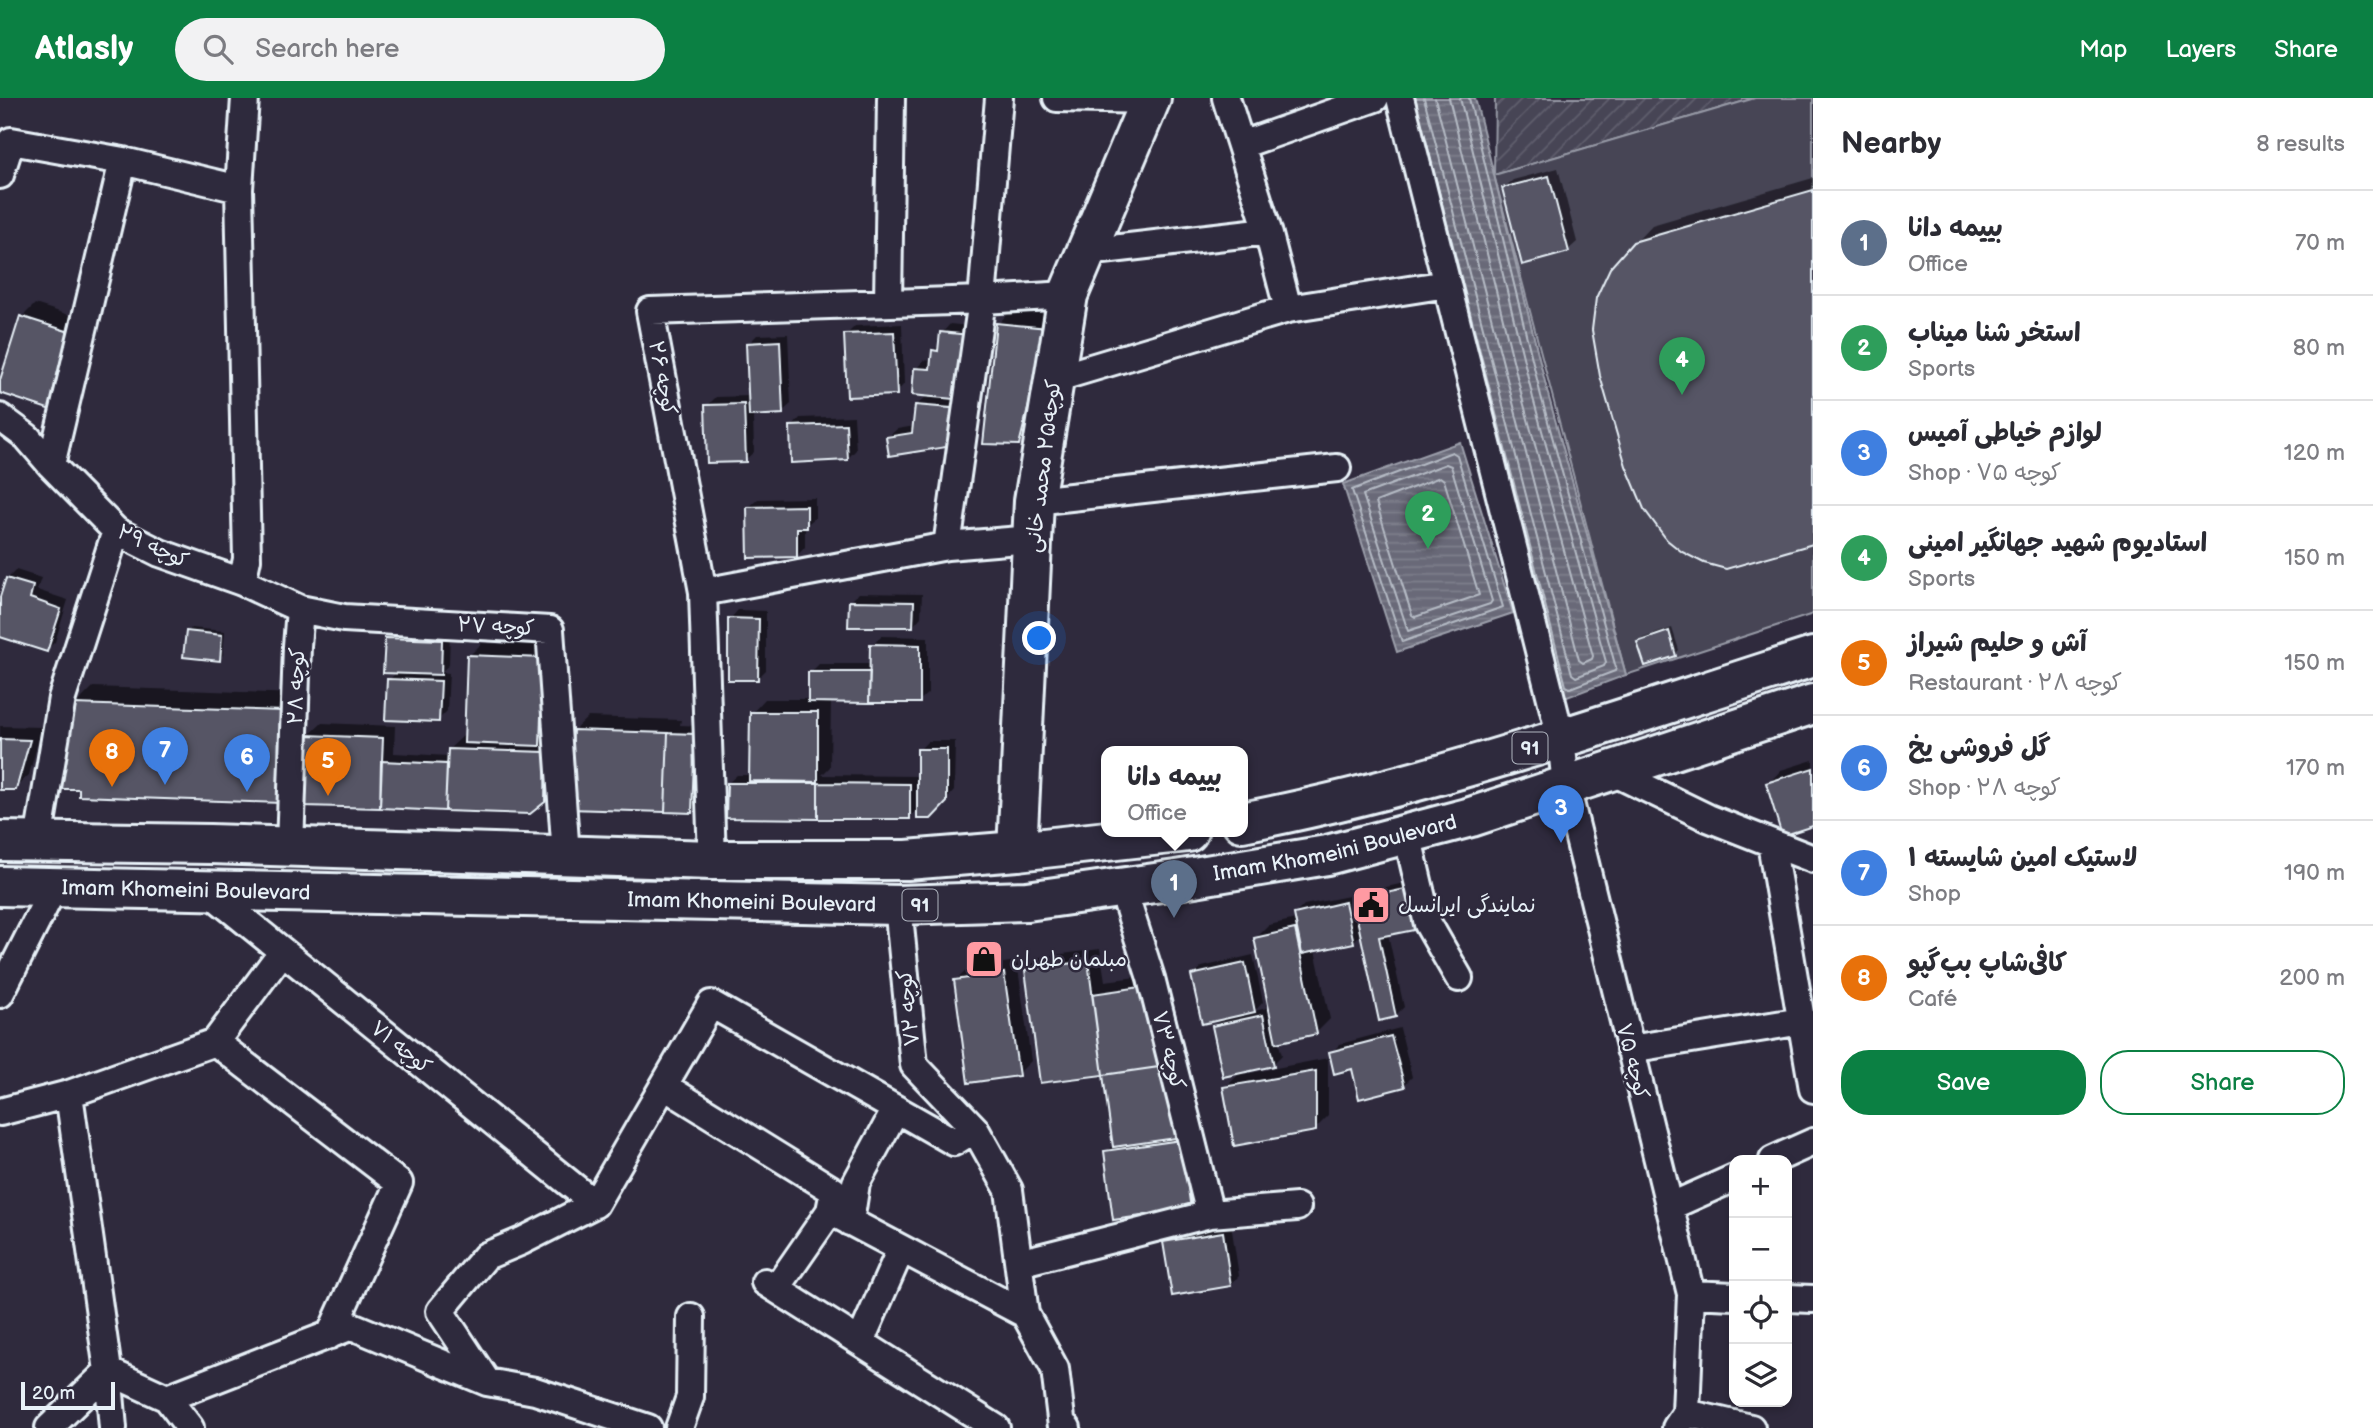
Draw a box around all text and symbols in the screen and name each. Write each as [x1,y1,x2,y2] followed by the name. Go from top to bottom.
[175,18,665,81] search box
[35,29,133,69] text: Atlasly
[199,30,237,68] icon: search
[255,34,399,65] text: Search here
[2079,35,2127,64] text: Map
[2165,35,2236,64] text: Layers
[2274,35,2338,64] text: Share
[1841,126,1941,162] text: Nearby
[2256,130,2345,158] text: 8 results
[1908,213,2003,244] text: بییمه دانا
[1859,229,1869,257] text: 1
[2295,229,2345,257] text: 70 m
[1908,250,1968,278] text: Office
[1908,318,2081,349] text: استخر شنا میناب
[1857,334,1871,362] text: 2
[2293,334,2345,362] text: 80 m
[1659,337,1705,395] pin: 4
[643,339,682,417] street label: کوچه ۲۶
[1908,355,1975,383] text: Sports
[1020,378,1068,554] street label: کوچه۲۵ محمد خانی
[1908,418,2102,449] text: لوازم خیاطی آمیس
[1857,439,1871,467] text: 3
[2284,439,2345,467] text: 120 m
[1908,459,2061,487] text: Shop · کوچه ۷۵
[1405,491,1451,549] pin: 2
[113,519,192,574] street label: کوچه ۲۹
[1908,528,2207,559] text: استادیوم شهید جهانگیر امینی
[1857,544,1871,572] text: 4
[2284,544,2345,572] text: 150 m
[1908,565,1975,593] text: Sports
[457,612,535,641] street label: کوچه ۲۷
[1022,621,1056,655] your location
[1908,628,2087,659] text: آش و حلیم شیراز
[283,647,310,725] street label: کوچه ۲۸
[1857,649,1871,677] text: 5
[2284,649,2345,677] text: 150 m
[1908,669,2122,697] text: Restaurant · کوچه ۲۸
[142,727,188,785] pin: 7
[89,729,135,787] pin: 8
[1512,733,1548,764] road number: 91
[1908,733,2051,764] text: گل فروشی یخ
[224,734,270,792] pin: 6
[305,738,351,796] pin: 5
[1101,746,1248,837] popup
[1857,754,1871,782] text: 6
[2286,754,2345,782] text: 170 m
[1127,762,1222,793] text: بییمه دانا
[1908,774,2061,802] text: Shop · کوچه ۲۸
[1538,785,1584,843] pin: 3
[1127,799,1187,827] text: Office
[1211,809,1460,887] street label: Imam Khomeini Boulevard
[1908,843,2137,874] text: لاستیک امین شایسته ۱
[1858,859,1870,887] text: 7
[2284,859,2345,887] text: 190 m
[1151,860,1197,918] pin: 1
[61,875,311,906] street label: Imam Khomeini Boulevard
[1908,880,1961,908] text: Shop
[1350,884,1392,926] public building icon: نمایندگی ایرانسل
[627,887,876,918] street label: Imam Khomeini Boulevard
[902,890,937,920] road number: 91
[1398,893,1536,919] place label: نمایندگی ایرانسل
[963,938,1005,980] shop icon: مبلمان طهران
[1011,947,1127,972] place label: مبلمان طهران
[1908,948,2067,979] text: کافی‌شاپ بپ‌گپو
[1857,964,1871,992] text: 8
[2279,964,2345,992] text: 200 m
[892,968,925,1048] street label: کوچه ۷۲
[1908,985,1957,1013] text: Café
[1147,1008,1190,1092] street label: کوچه ۷۳
[365,1015,436,1079] street label: کوچه ۷۱
[1611,1020,1654,1102] street label: کوچه ۷۵
[1841,1050,2086,1115] button: Save
[2100,1050,2345,1115] button: Share
[1729,1155,1792,1407] map controls
[1729,1155,1792,1218] button: +
[1729,1218,1792,1281] button: −
[1729,1281,1792,1344] button: locate
[1729,1344,1792,1407] button: layers
[21,1379,116,1411] scale bar
[32,1382,75,1405] text: 20 m

